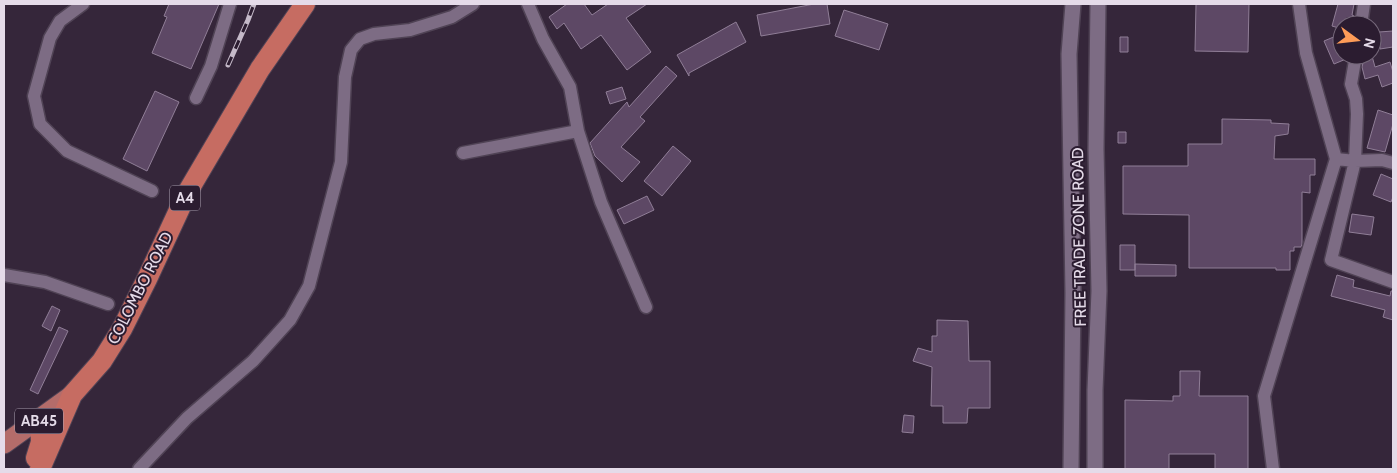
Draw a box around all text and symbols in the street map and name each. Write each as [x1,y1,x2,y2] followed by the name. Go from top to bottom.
[1332,15,1382,65] north arrow
[1360,36,1380,50] text: N
[1068,147,1090,327] street label: FREE TRADE ZONE ROAD
[170,186,200,210] road number: A4
[104,229,176,347] street label: COLOMBO ROAD
[15,408,63,434] road number: AB45

